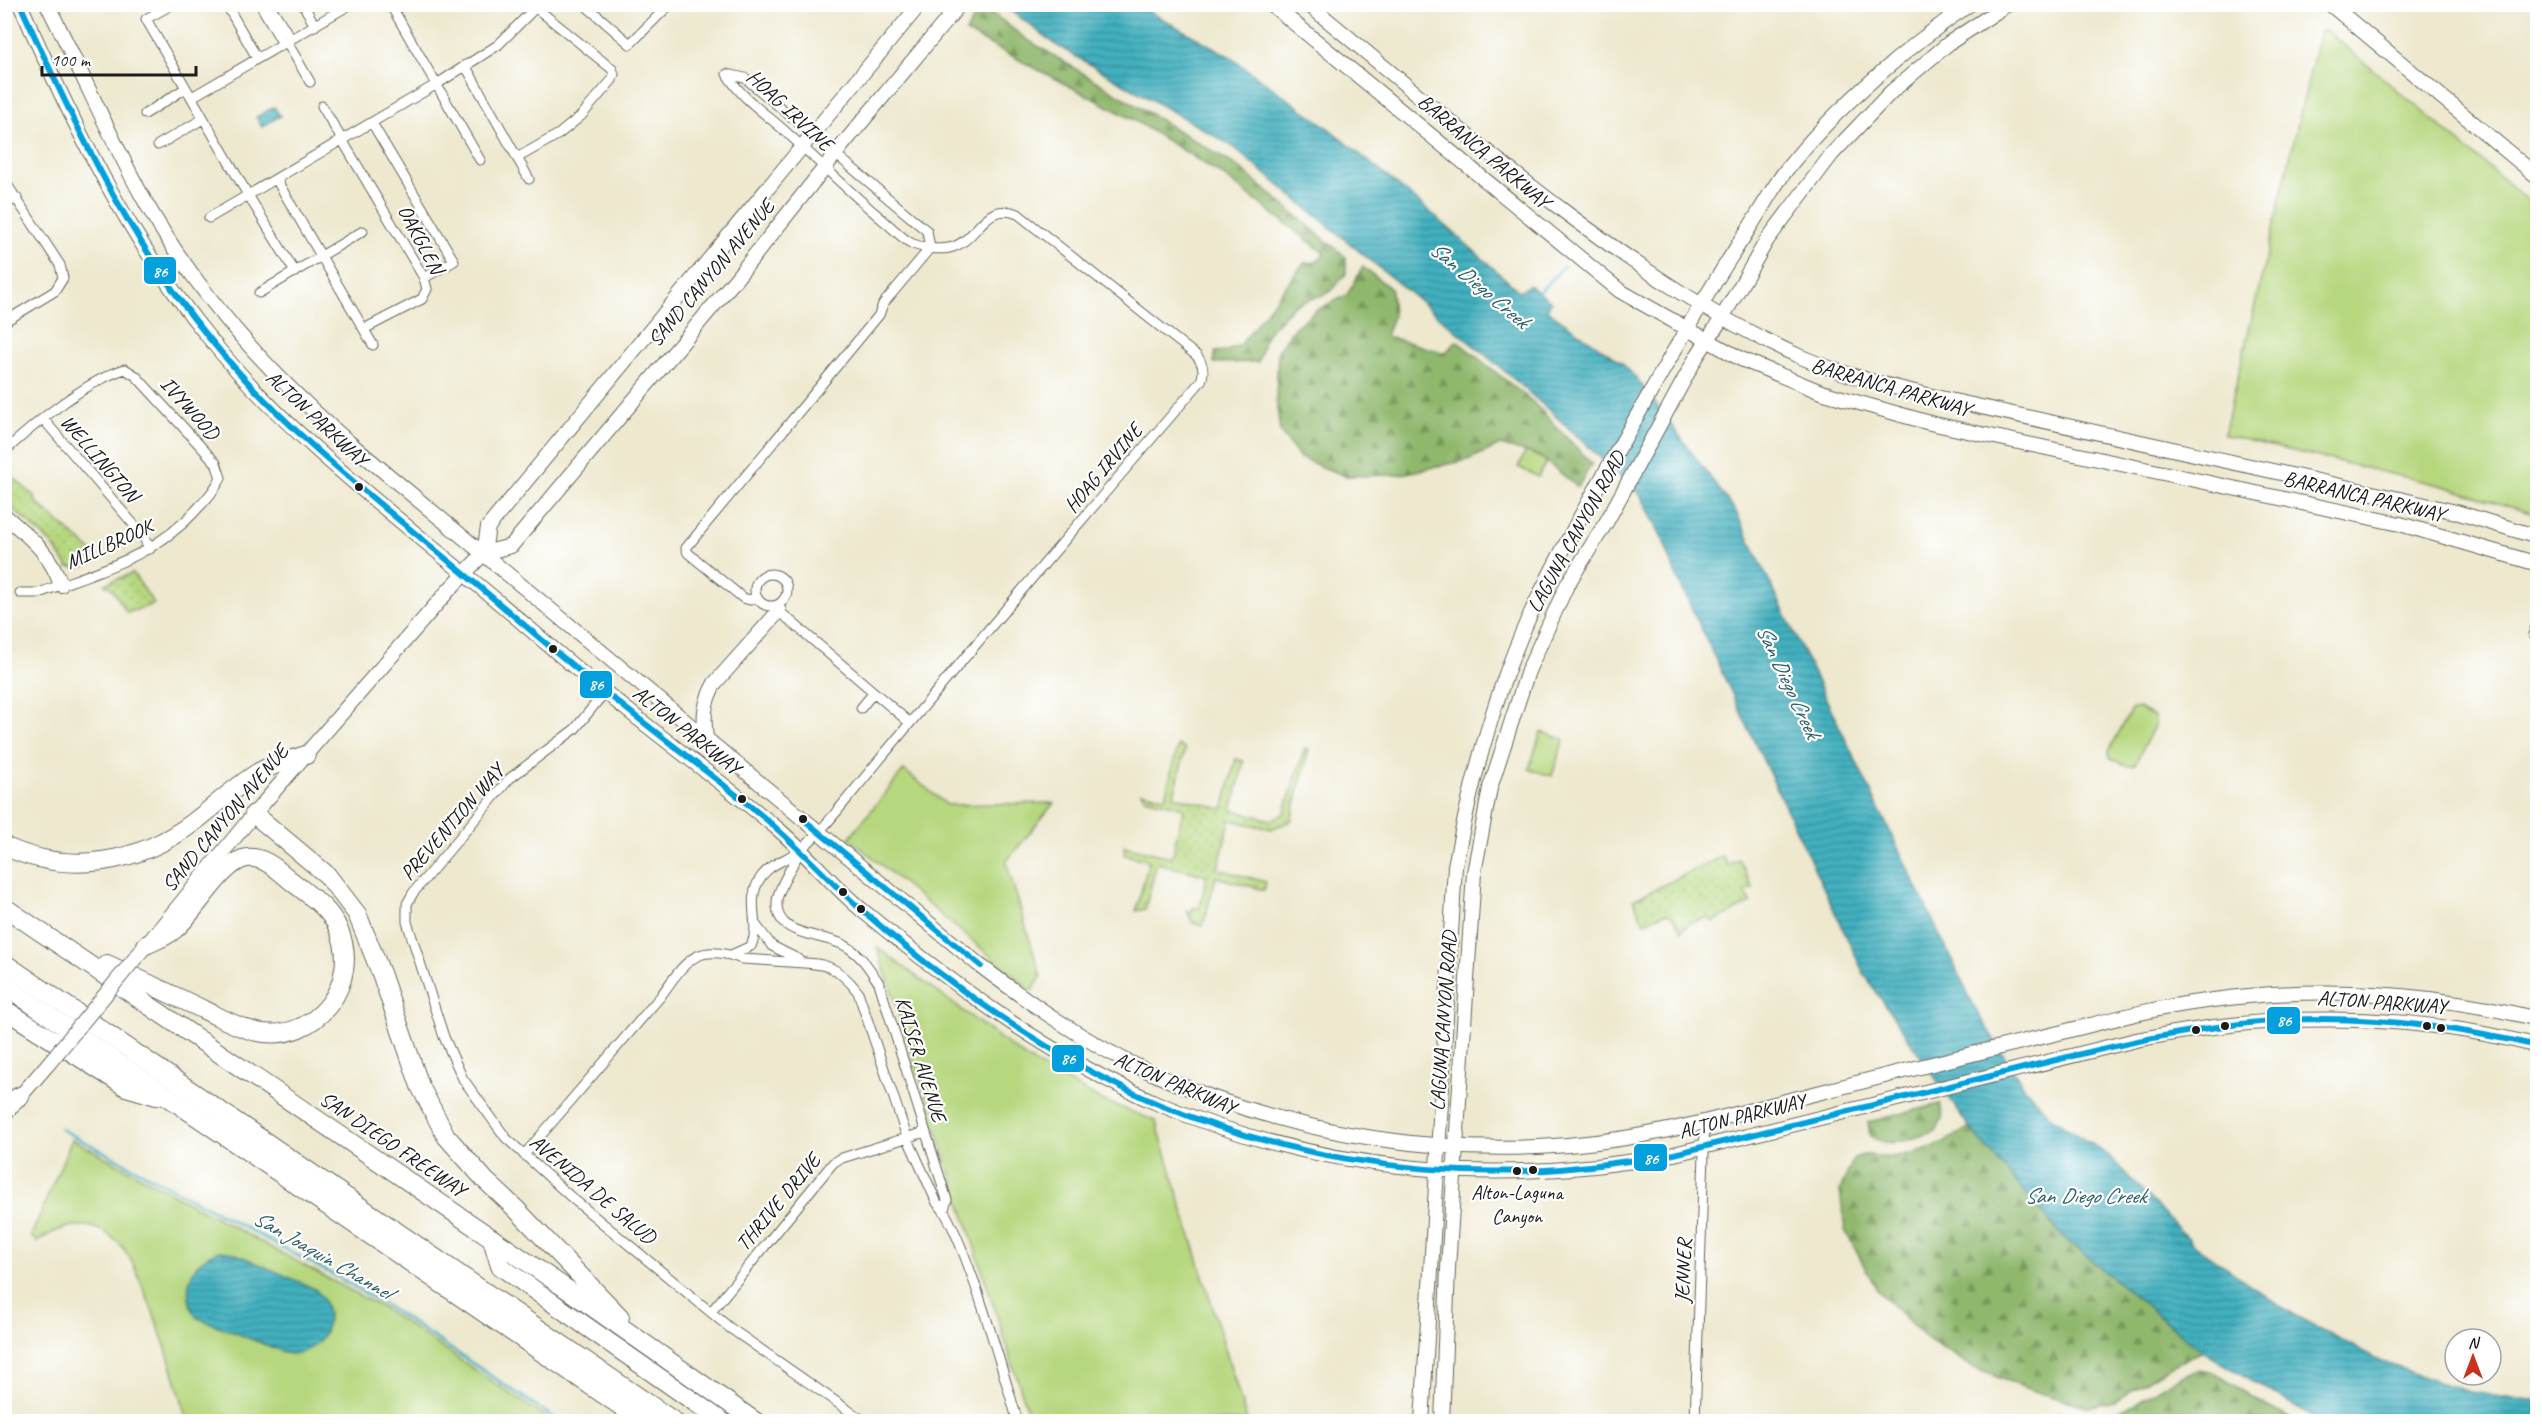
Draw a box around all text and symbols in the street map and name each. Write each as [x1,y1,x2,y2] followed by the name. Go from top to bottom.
[42,39,196,77] scale bar
[51,49,92,71] text: 100 m
[741,64,840,158] street label: HOAG IRVINE
[1413,88,1559,217] street label: BARRANCA PARKWAY
[642,192,782,352] street label: SAND CANYON AVENUE
[392,200,451,281] street label: OAKGLEN
[1424,235,1538,337] water label: San Diego Creek
[143,256,177,285] line badge: 86
[153,262,169,282] text: 86
[1808,352,1978,423] street label: BARRANCA PARKWAY
[261,364,376,474] street label: ALTON PARKWAY
[155,371,227,447] street label: IVYWOOD
[55,409,147,510] street label: WELLINGTON
[1058,416,1149,518] street label: HOAG IRVINE
[1521,445,1632,617] street label: LAGUNA CANYON ROAD
[2281,465,2451,528] street label: BARRANCA PARKWAY
[353,481,365,493] unlabelled marker
[61,512,160,575] street label: MILLBROOK
[1750,621,1828,746] water label: San Diego Creek
[547,643,559,655] unlabelled marker
[579,670,613,699] line badge: 86
[589,675,605,695] text: 86
[628,680,749,782] street label: ALTON PARKWAY
[156,737,296,897] street label: SAND CANYON AVENUE
[394,756,512,885] street label: PREVENTION WAY
[736,793,748,805] unlabelled marker
[797,813,809,825] unlabelled marker
[837,886,849,898] unlabelled marker
[855,903,867,915] unlabelled marker
[1424,929,1462,1112] street label: LAGUNA CANYON ROAD
[2316,985,2451,1020] street label: ALTON PARKWAY
[890,993,953,1127] street label: KAISER AVENUE
[2266,1006,2301,1035] line badge: 86
[2277,1011,2293,1031] text: 86
[2219,1020,2231,1032] unlabelled marker
[2421,1020,2433,1032] unlabelled marker
[2435,1022,2447,1034] unlabelled marker
[2190,1024,2202,1036] unlabelled marker
[1051,1044,1085,1073] line badge: 86
[1110,1046,1243,1122] street label: ALTON PARKWAY
[1061,1049,1077,1069] text: 86
[315,1085,474,1204] street label: SAN DIEGO FREEWAY
[1676,1087,1811,1144] street label: ALTON PARKWAY
[525,1129,663,1251] street label: AVENIDA DE SALUD
[1633,1143,1668,1172] line badge: 86
[730,1146,828,1256] street label: THRIVE DRIVE
[1644,1149,1660,1169] text: 86
[1527,1164,1539,1176] unlabelled marker
[1511,1165,1523,1177] marker: Alton-Laguna Canyon
[1471,1180,1565,1229] place label: Alton-Laguna Canyon
[2024,1182,2149,1210] water label: San Diego Creek
[248,1204,403,1309] water label: San Joaquin Channel
[1669,1236,1697,1304] street label: JENNER
[2443,1327,2503,1387] north arrow
[2468,1333,2481,1353] text: N

